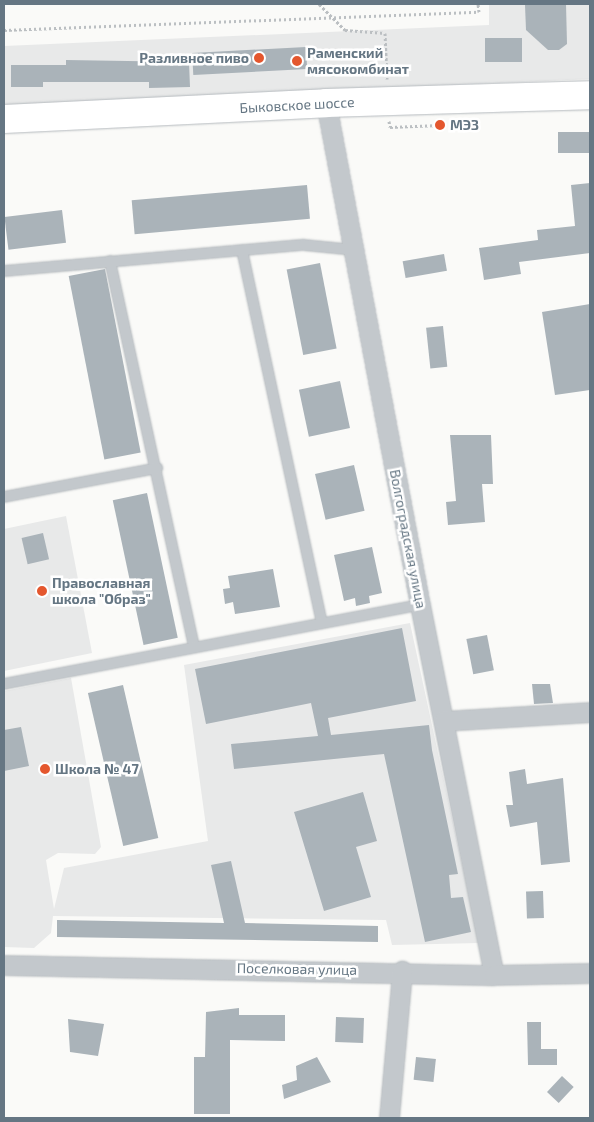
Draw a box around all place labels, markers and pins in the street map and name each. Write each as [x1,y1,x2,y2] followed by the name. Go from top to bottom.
[307,45,409,78] place label: Раменский мясокомбинат
[139,50,249,66] place label: Разливное пиво
[253,52,265,64] marker: Разливное пиво
[291,55,303,67] marker: Раменский мясокомбинат
[450,117,479,133] place label: МЭЗ
[434,119,446,131] marker: МЭЗ
[52,575,151,608] place label: Православная школа "Образ"
[36,585,48,597] marker: Православная школа "Образ"
[55,761,139,777] place label: Школа № 47
[39,763,51,775] marker: Школа № 47

